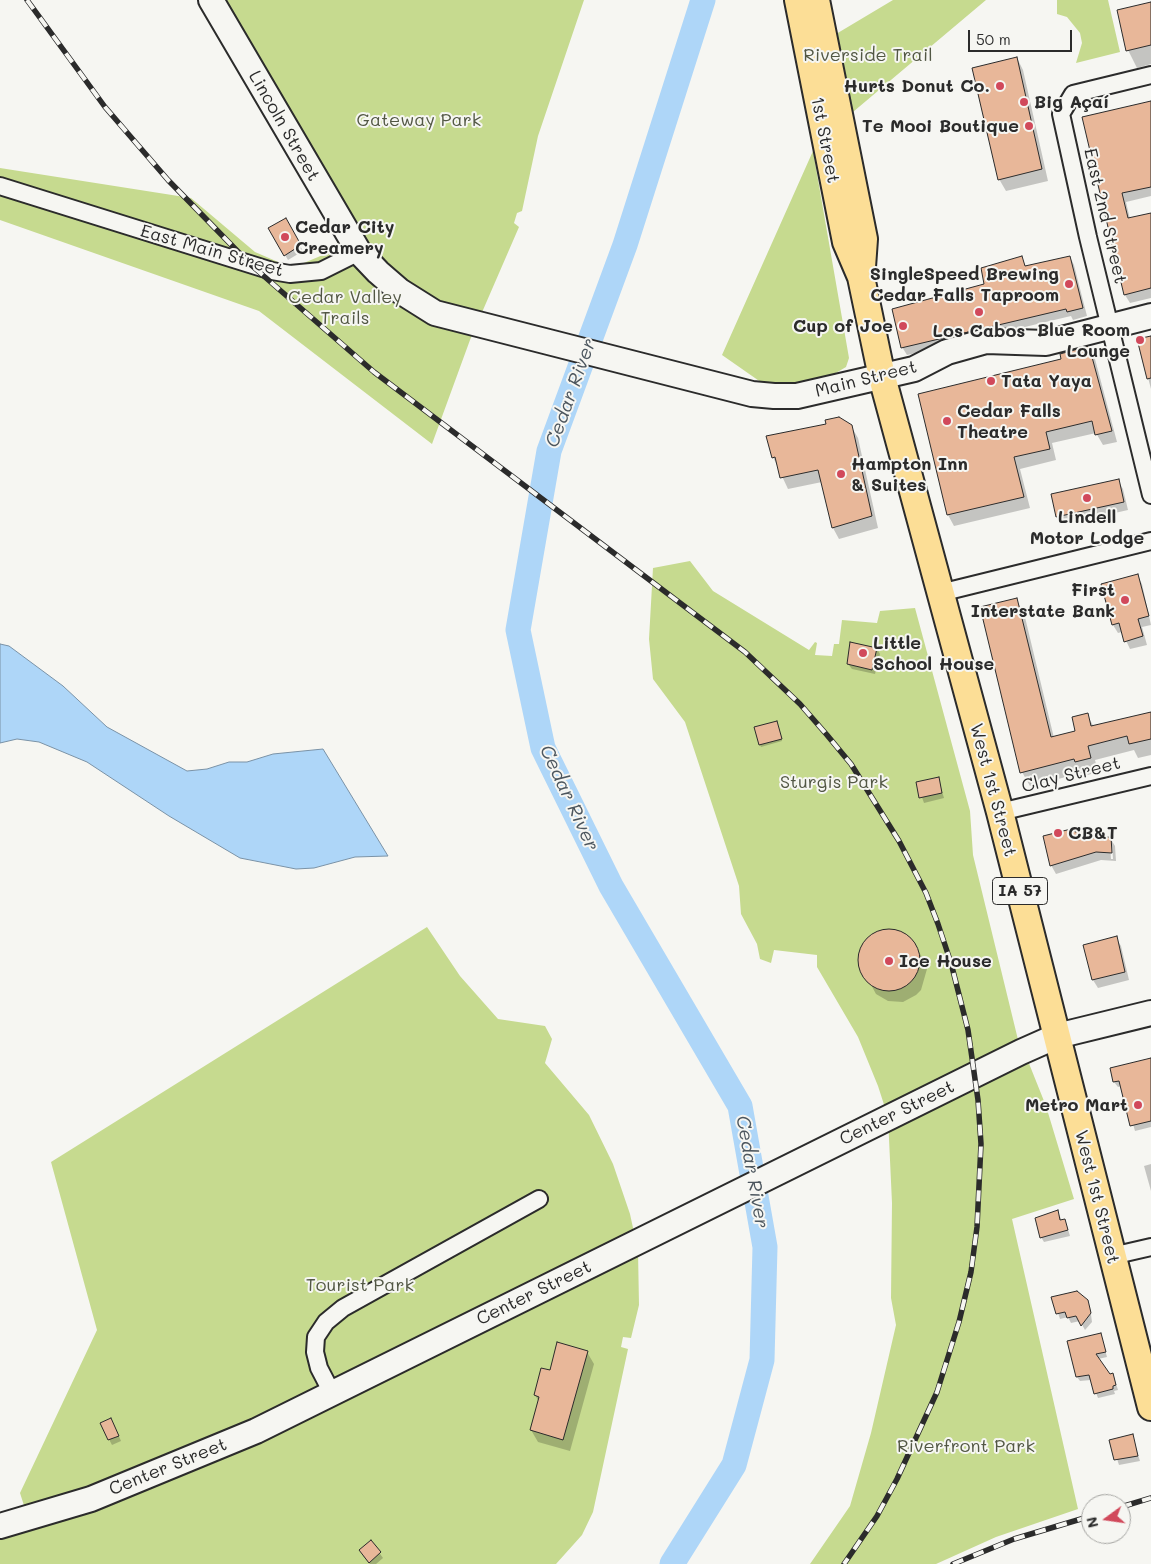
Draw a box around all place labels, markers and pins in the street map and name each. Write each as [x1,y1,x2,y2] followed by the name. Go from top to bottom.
[843,75,990,97] place label: Hurts Donut Co.
[994,80,1006,92] marker: Hurts Donut Co.
[1034,91,1109,113] place label: Big Açaí
[1018,96,1030,108] marker: Big Açaí
[862,115,1019,137] place label: Te Mooi Boutique
[1023,120,1035,132] marker: Te Mooi Boutique
[295,216,395,258] place label: Cedar City Creamery
[279,231,291,243] marker: Cedar City Creamery
[870,263,1059,306] place label: SingleSpeed Brewing Cedar Falls Taproom
[1063,278,1075,290] marker: SingleSpeed Brewing Cedar Falls Taproom
[973,306,985,318] marker: Los Cabos
[793,315,893,337] place label: Cup of Joe
[1037,319,1130,362] place label: Blue Room Lounge
[897,320,909,332] marker: Cup of Joe
[933,320,1025,342] place label: Los Cabos
[1134,334,1146,346] marker: Blue Room Lounge
[1001,370,1092,392] place label: Tata Yaya
[985,375,997,387] marker: Tata Yaya
[957,400,1061,442] place label: Cedar Falls Theatre
[941,415,953,427] marker: Cedar Falls Theatre
[851,453,968,496] place label: Hampton Inn & Suites
[835,468,847,480] marker: Hampton Inn & Suites
[1081,492,1093,504] marker: Lindell Motor Lodge
[1030,506,1144,548] place label: Lindell Motor Lodge
[971,579,1115,622] place label: First Interstate Bank
[1119,594,1131,606] marker: First Interstate Bank
[873,632,994,674] place label: Little School House
[857,647,869,659] marker: Little School House
[1068,822,1118,844] place label: CB&T
[1052,827,1064,839] marker: CB&T
[899,950,992,972] place label: Ice House
[883,955,895,967] marker: Ice House
[1025,1094,1128,1116] place label: Metro Mart
[1132,1099,1144,1111] marker: Metro Mart

